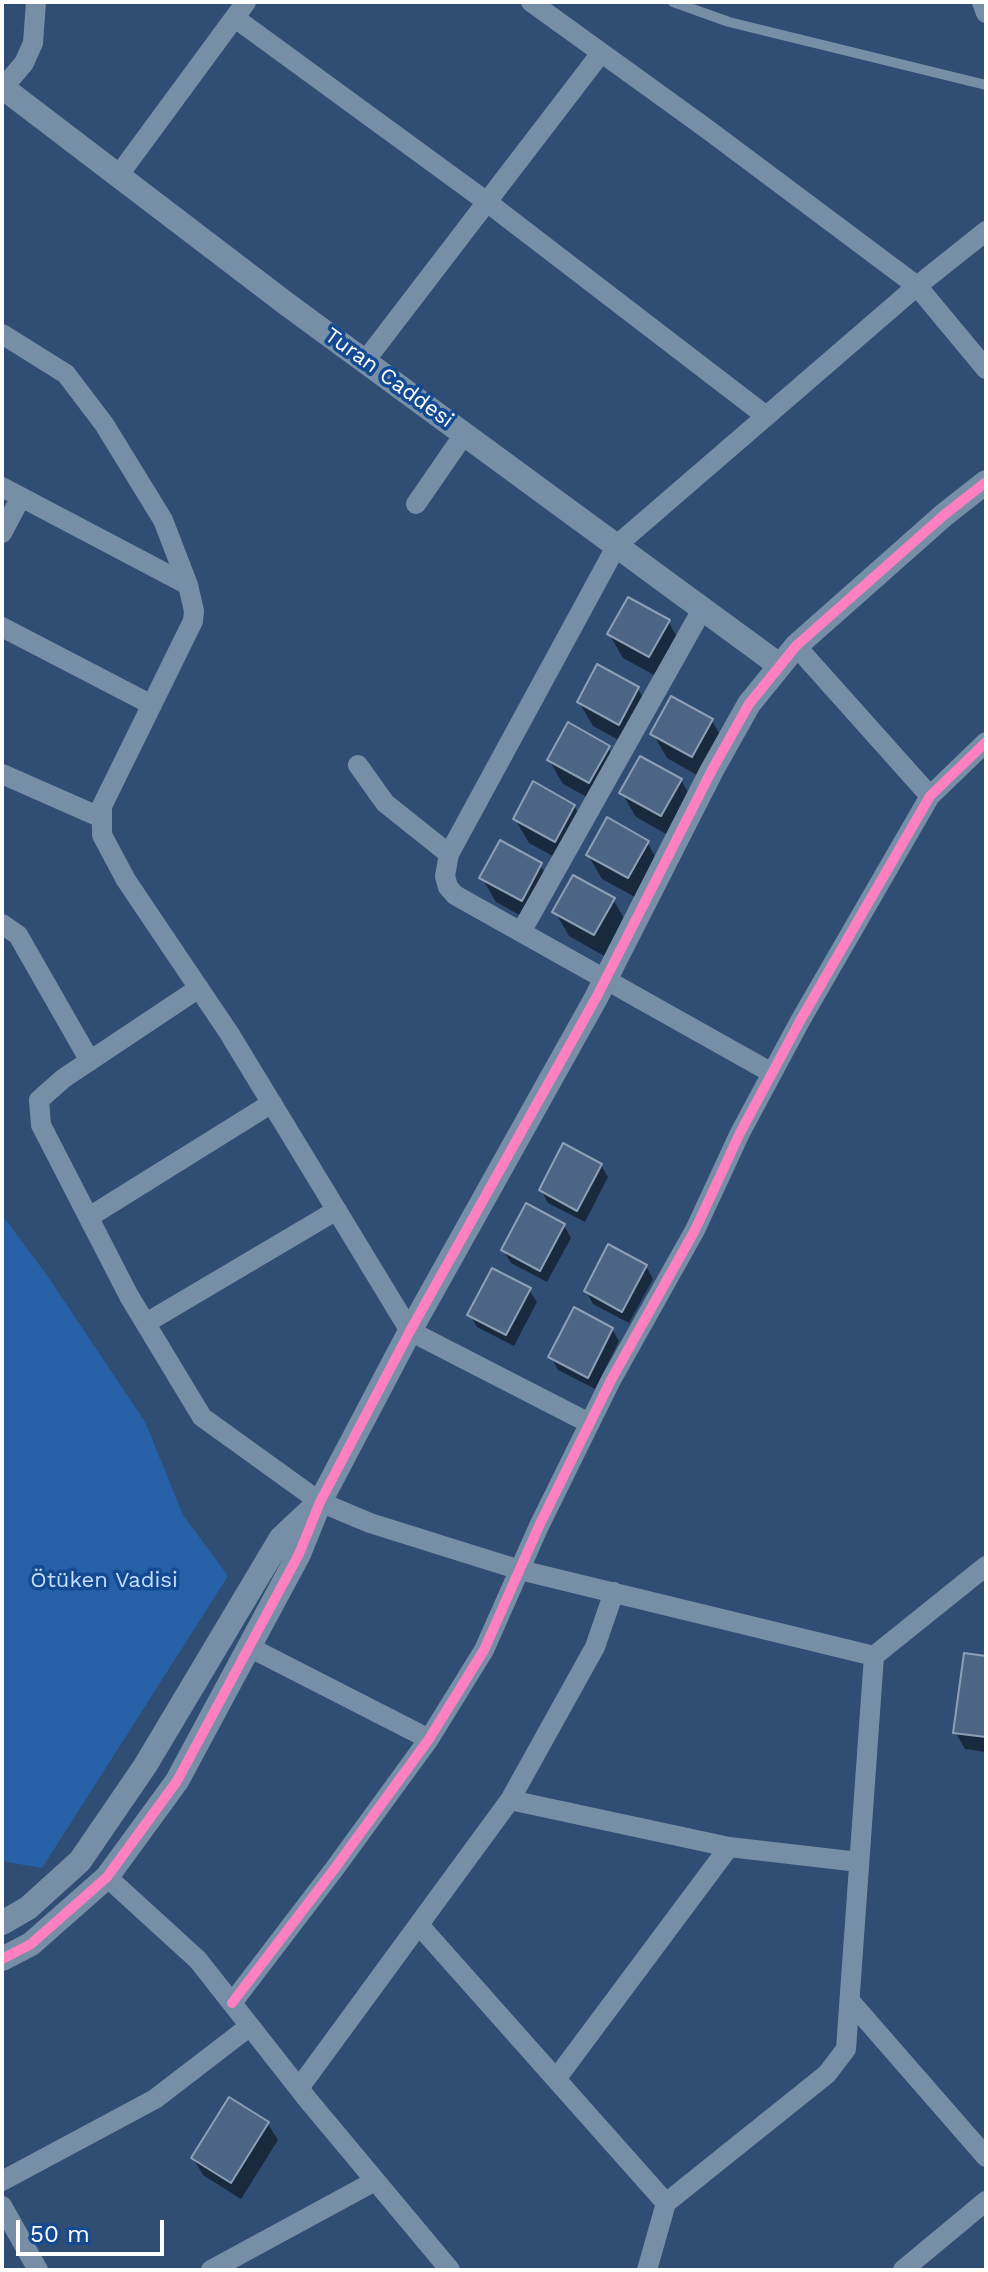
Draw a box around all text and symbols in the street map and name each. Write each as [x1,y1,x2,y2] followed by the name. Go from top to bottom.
[319,322,459,434] street label: Turan Caddesi
[30,1568,178,1594] park label: Ötüken Vadisi
[20,2204,168,2254] scale bar
[30,2220,90,2248] text: 50 m

